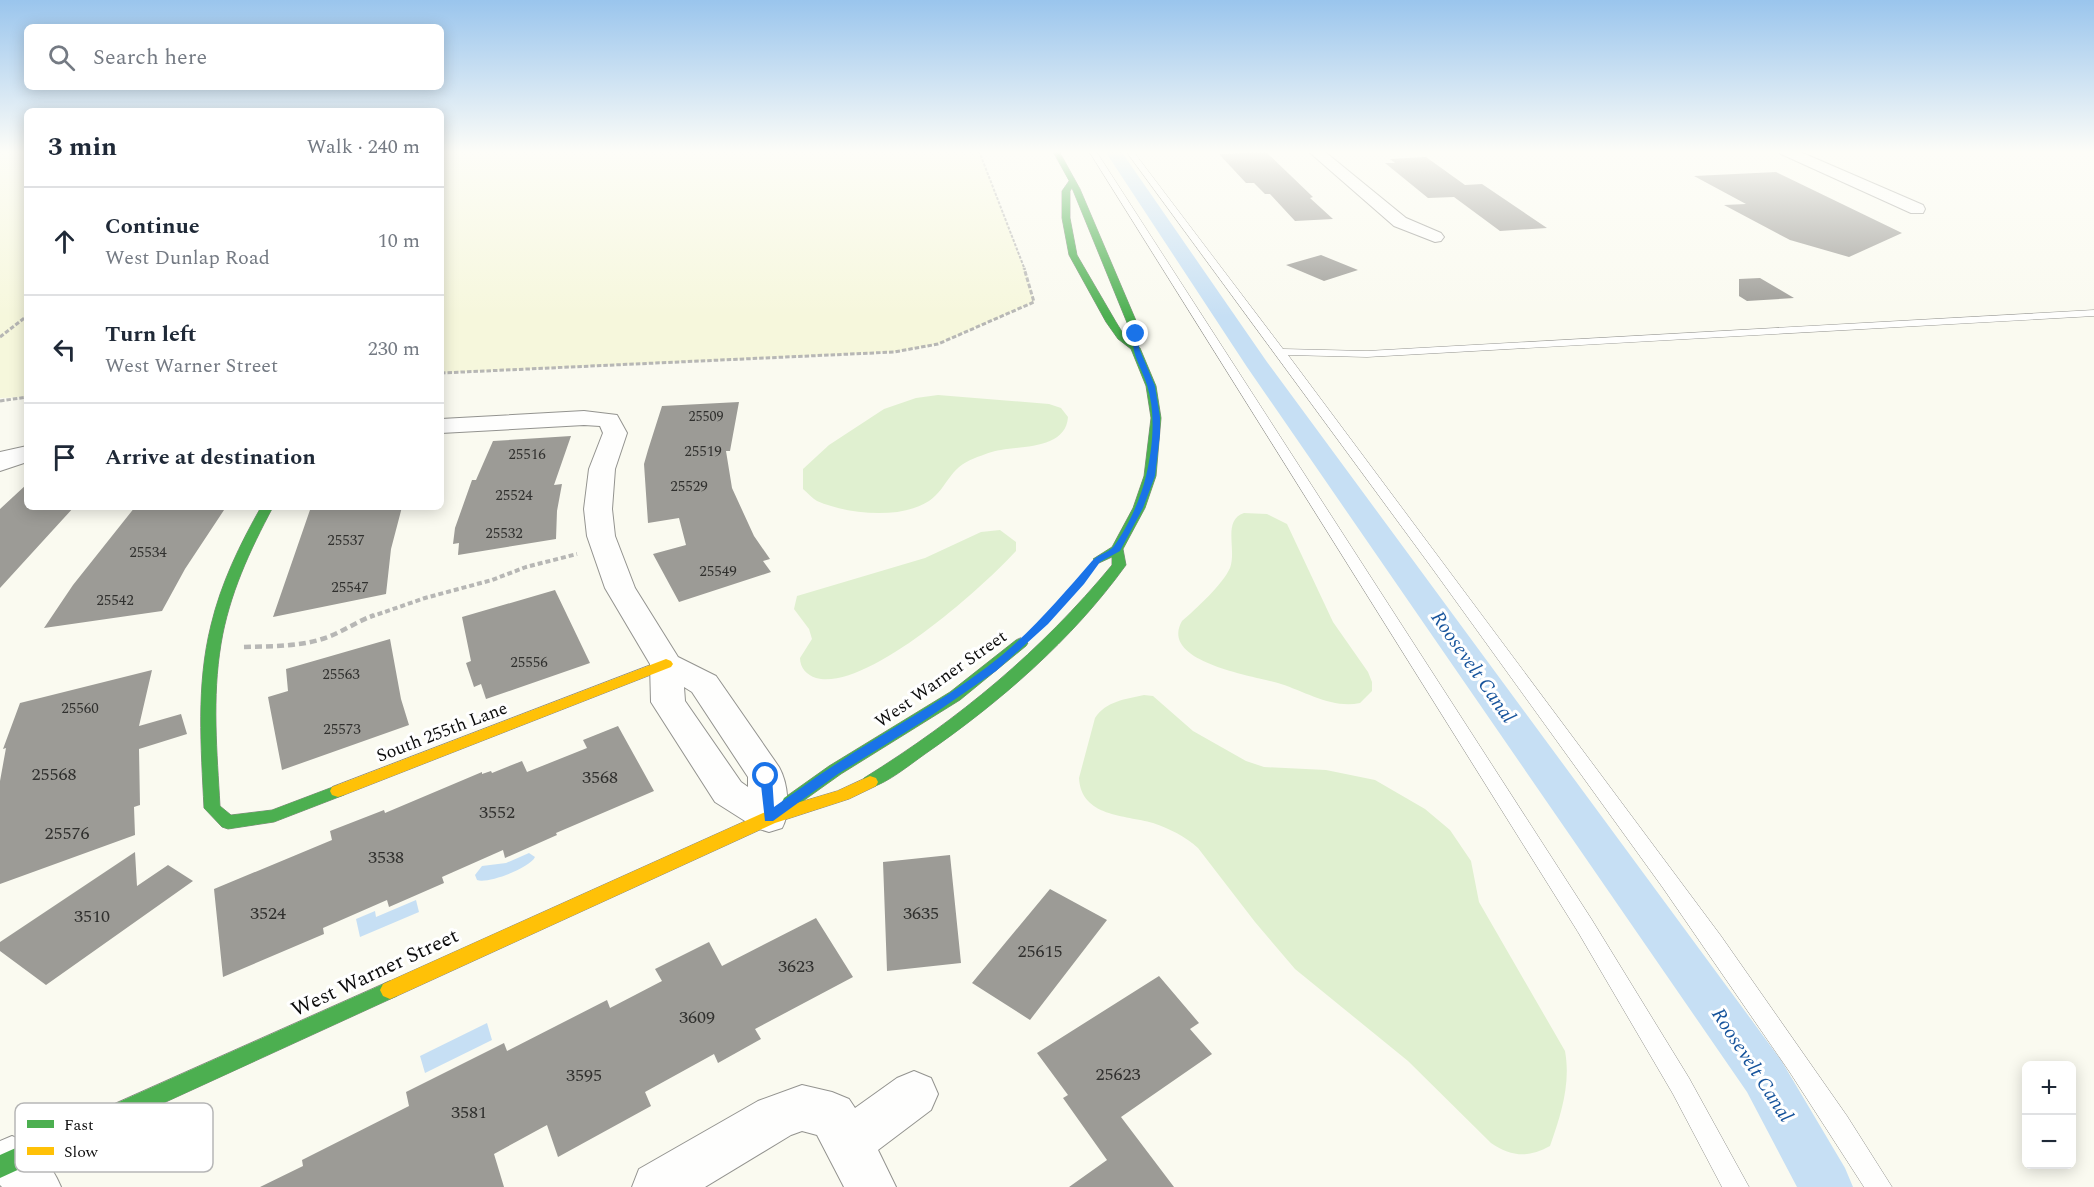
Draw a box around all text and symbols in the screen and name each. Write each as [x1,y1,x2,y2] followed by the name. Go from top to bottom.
[24,24,444,90] search box
[45,41,78,74] icon: search
[93,41,207,74] text: Search here
[48,127,117,167] text: 3 min
[307,132,420,162] text: Walk · 240 m
[105,210,200,243] text: Continue
[48,225,81,258] icon: ahead
[378,226,420,256] text: 10 m
[105,243,270,273] text: West Dunlap Road
[105,318,197,351] text: Turn left
[1122,320,1148,346] route end
[48,333,81,366] icon: left
[368,334,420,364] text: 230 m
[105,351,278,381] text: West Warner Street
[689,406,724,427] house number: 25509
[684,440,722,463] house number: 25519
[48,441,81,474] icon: arrive
[105,441,316,474] text: Arrive at destination
[508,443,546,466] house number: 25516
[670,475,708,498] house number: 25529
[495,484,533,507] house number: 25524
[485,522,523,545] house number: 25532
[327,529,365,552] house number: 25537
[129,541,167,564] house number: 25534
[699,560,737,583] house number: 25549
[331,576,369,599] house number: 25547
[96,589,134,612] house number: 25542
[1423,605,1523,729] water label: Roosevelt Canal
[869,623,1013,735] street label: West Warner Street
[510,651,548,674] house number: 25556
[322,663,360,686] house number: 25563
[372,695,512,769] street label: South 255th Lane
[61,697,99,720] house number: 25560
[323,718,361,741] house number: 25573
[32,761,77,788] house number: 25568
[752,762,778,788] route start
[582,764,618,791] house number: 3568
[479,799,515,826] house number: 3552
[45,820,90,847] house number: 25576
[368,844,404,871] house number: 3538
[250,900,286,927] house number: 3524
[903,900,939,927] house number: 3635
[74,903,110,930] house number: 3510
[286,920,464,1026] street label: West Warner Street
[1018,938,1063,965] house number: 25615
[778,953,814,980] house number: 3623
[1704,1002,1800,1128] water label: Roosevelt Canal
[679,1004,715,1031] house number: 3609
[1096,1061,1141,1088] house number: 25623
[2022,1061,2076,1169] map controls
[2022,1061,2076,1115] button: +
[566,1062,602,1089] house number: 3595
[451,1099,487,1126] house number: 3581
[15,1103,213,1172] legend
[64,1113,94,1137] text: Fast
[2022,1115,2076,1169] button: −
[64,1140,99,1164] text: Slow

